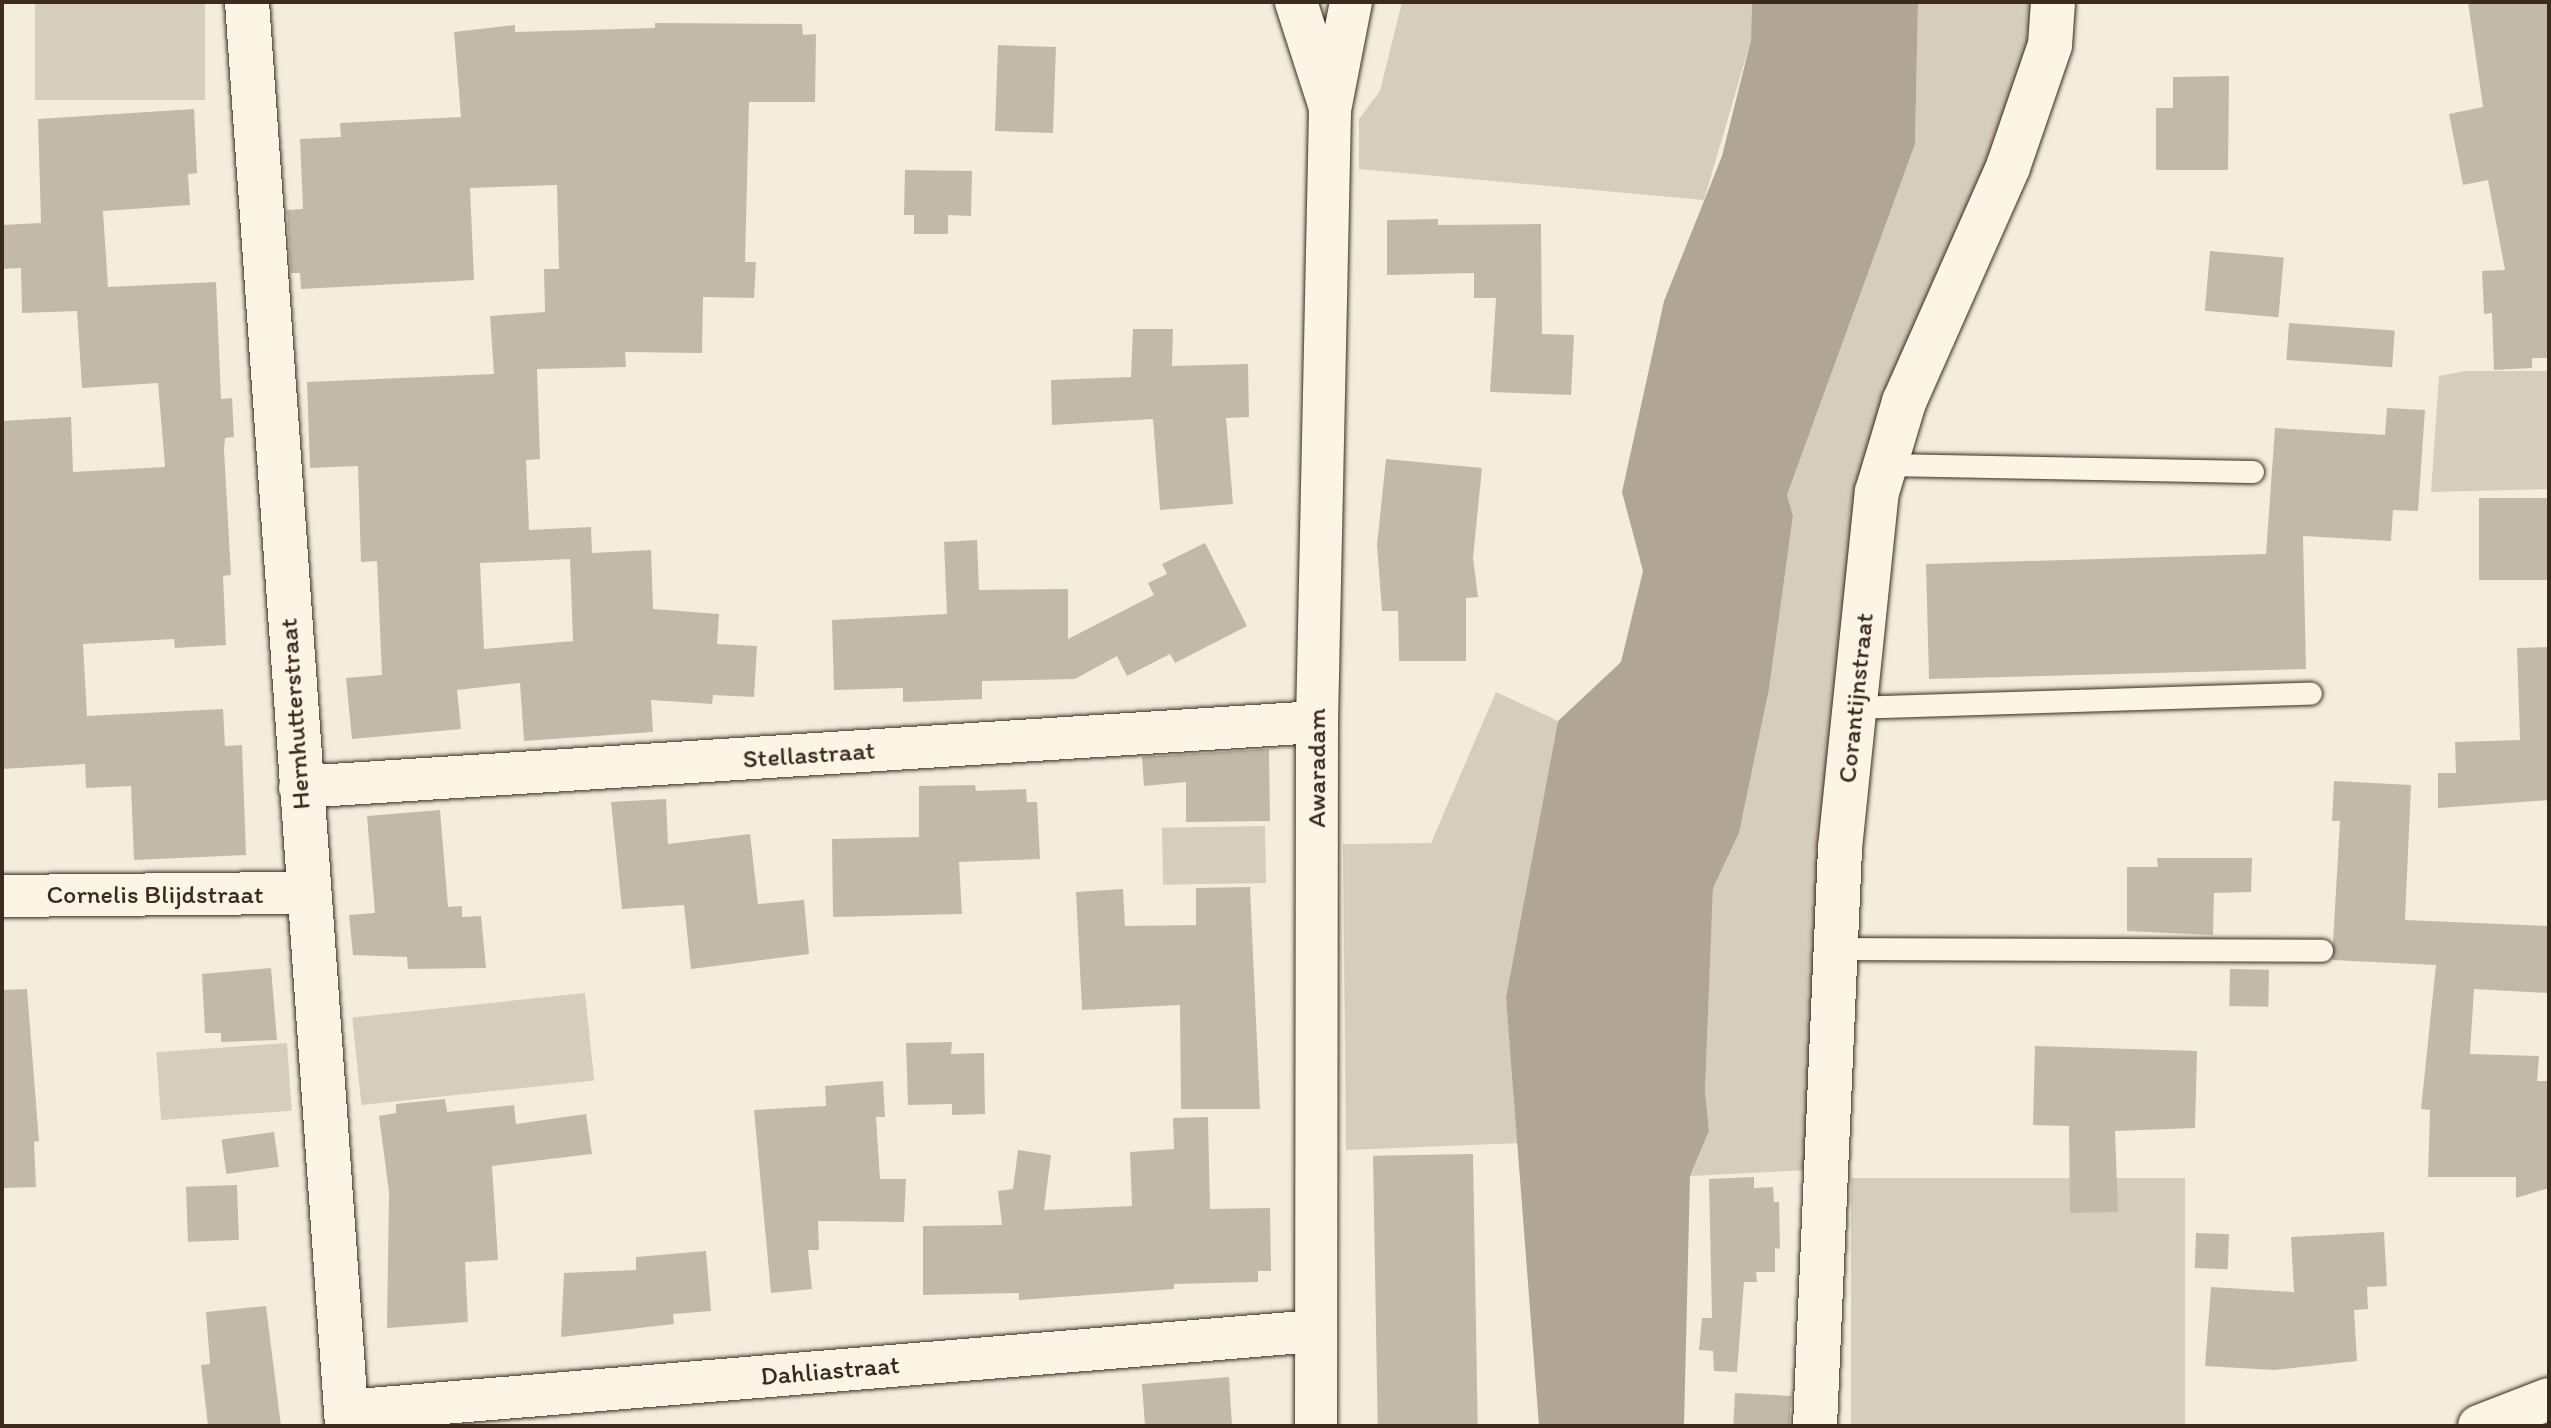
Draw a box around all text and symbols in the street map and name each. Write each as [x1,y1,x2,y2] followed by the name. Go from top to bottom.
[1832,611,1880,785] street label: Corantijnstraat
[273,617,317,811] street label: Hernhutterstraat
[1301,708,1333,828] street label: Awaradam
[742,735,876,775] street label: Stellastraat
[47,879,263,911] street label: Cornelis Blijdstraat
[759,1349,901,1393] street label: Dahliastraat

